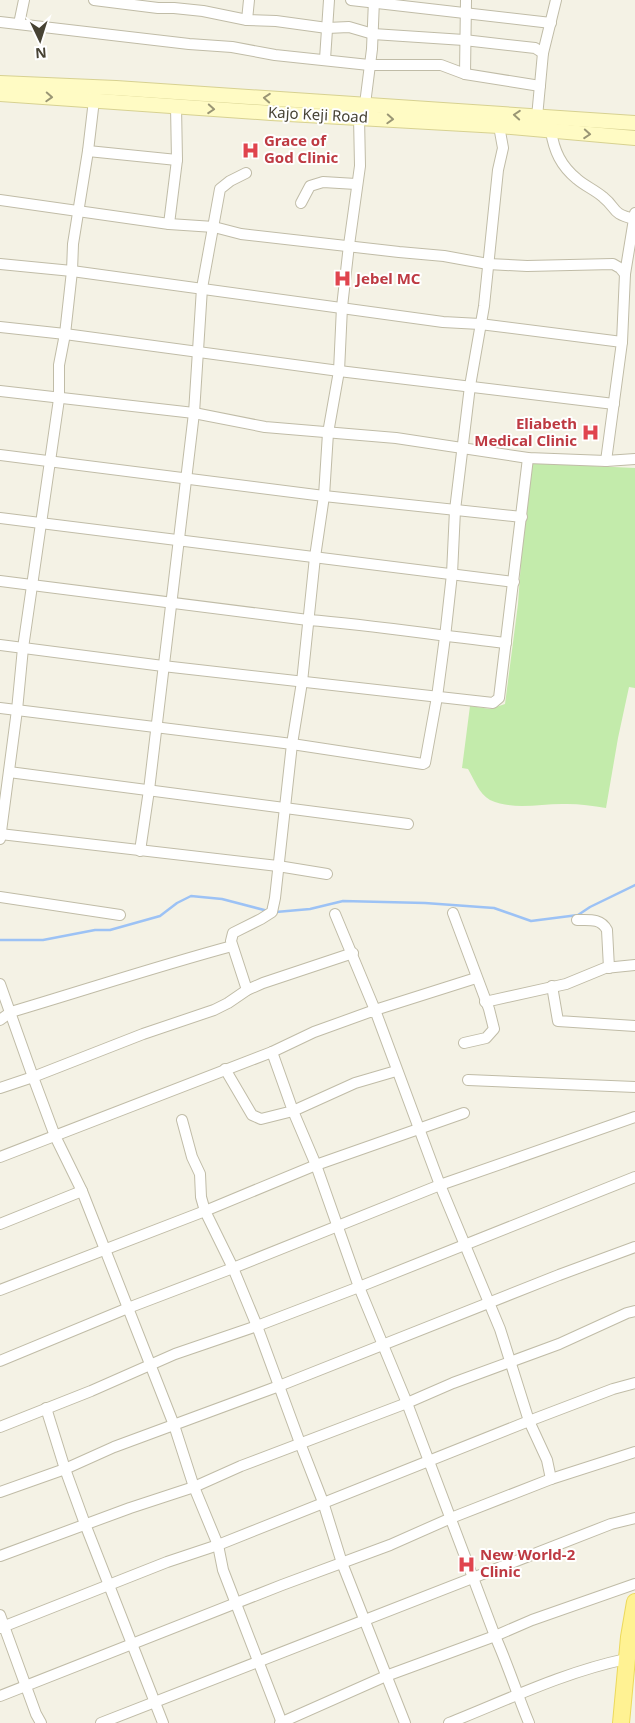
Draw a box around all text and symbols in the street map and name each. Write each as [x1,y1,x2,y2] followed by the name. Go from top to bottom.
[15,15,65,65] north arrow
[35,44,47,63] text: N
[45,91,53,102] one-way arrow
[263,92,271,103] one-way arrow
[268,101,368,127] street label: Kajo Keji Road
[207,103,215,114] one-way arrow
[512,110,520,121] one-way arrow
[387,114,395,125] one-way arrow
[584,128,592,139] one-way arrow
[264,130,338,167] place label: Grace of God Clinic
[240,140,260,160] hospital icon: Grace of God Clinic
[354,268,421,288] place label: Jebel MC
[332,269,352,289] hospital icon: Jebel MC
[474,413,577,450] place label: Eliabeth Medical Clinic
[581,423,601,443] hospital icon: Eliabeth Medical Clinic
[480,1544,576,1581] place label: New World-2 Clinic
[456,1554,476,1574] hospital icon: New World-2 Clinic

